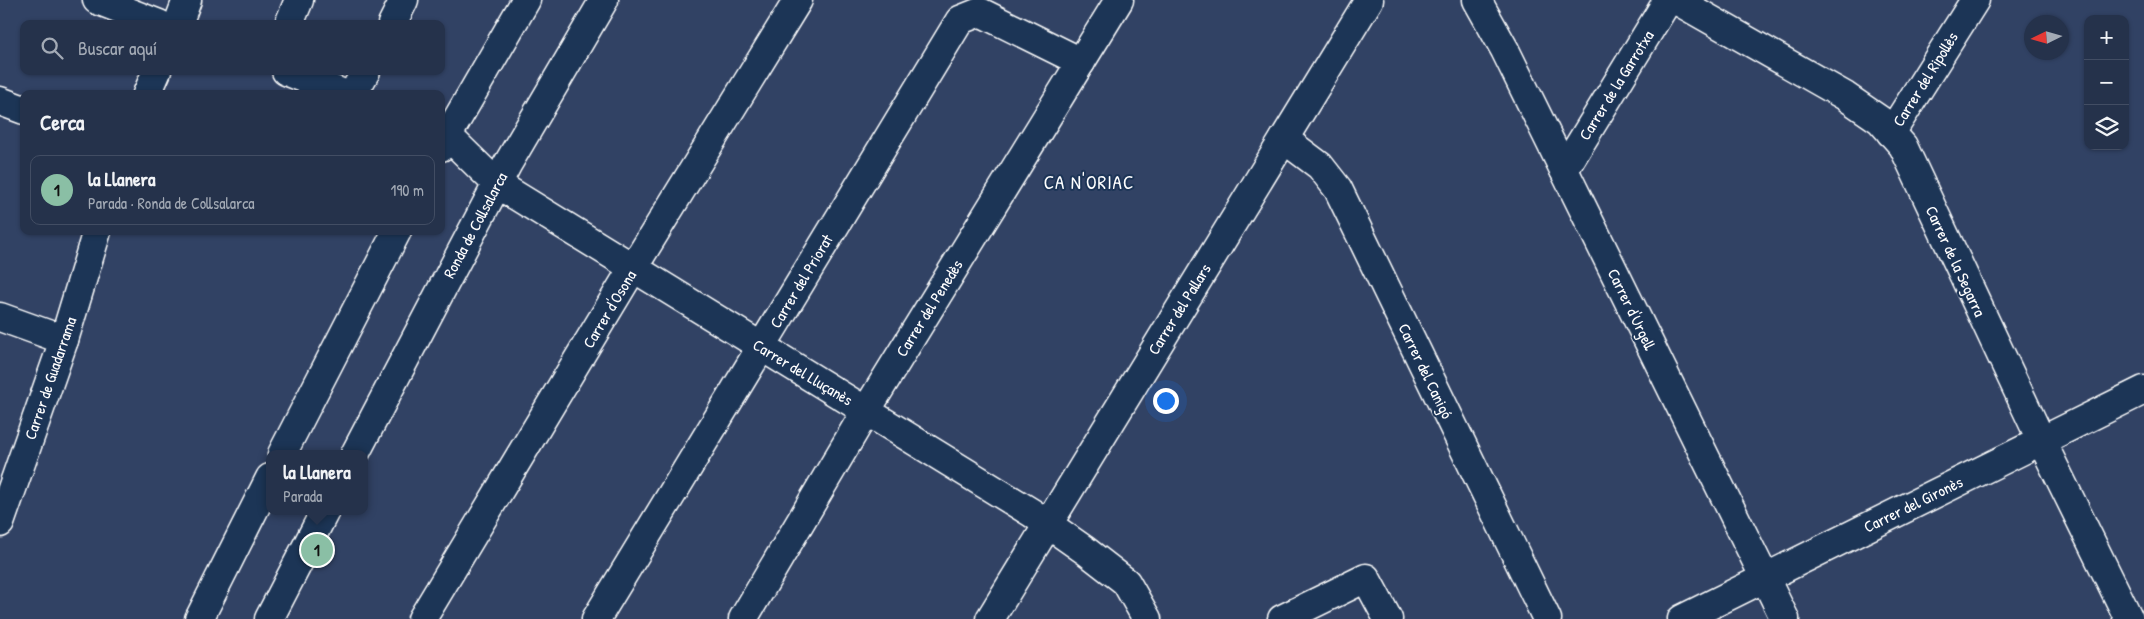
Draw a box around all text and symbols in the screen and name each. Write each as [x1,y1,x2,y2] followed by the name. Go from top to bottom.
[2024,15,2069,60] north arrow
[2084,15,2129,150] map controls
[2084,15,2129,60] button: +
[20,20,445,75] search box
[1573,26,1659,144] street label: Carrer de la Garrotxa
[1887,28,1963,130] street label: Carrer del Ripollès
[38,34,66,62] icon: search
[78,35,157,61] text: Buscar aquí
[2084,60,2129,105] button: −
[2084,105,2129,150] button: layers
[40,108,84,137] text: Cerca
[88,166,155,192] text: la Llanera
[438,168,512,282] street label: Ronda de Collsalarca
[1044,169,1134,195] district label: CA N'ORIAC
[54,179,60,201] text: 1
[391,179,424,201] text: 190 m
[88,192,255,214] text: Parada · Ronda de Collsalarca
[1921,202,1991,320] street label: Carrer de la Segarra
[764,230,838,332] street label: Carrer del Priorat
[890,255,968,361] street label: Carrer del Penedès
[1142,259,1216,359] street label: Carrer del Pallars
[1603,265,1661,353] street label: Carrer d'Urgell
[577,266,641,352] street label: Carrer d'Osona
[19,314,81,442] street label: Carrer de Guadarrama
[1393,320,1459,423] street label: Carrer del Canigó
[749,333,857,411] street label: Carrer del Lluçanès
[1153,388,1179,414] your location
[266,450,368,515] popup
[283,459,351,485] text: la Llanera
[1860,470,1966,538] street label: Carrer del Gironès
[283,485,322,507] text: Parada
[301,531,333,569] pin: 1

